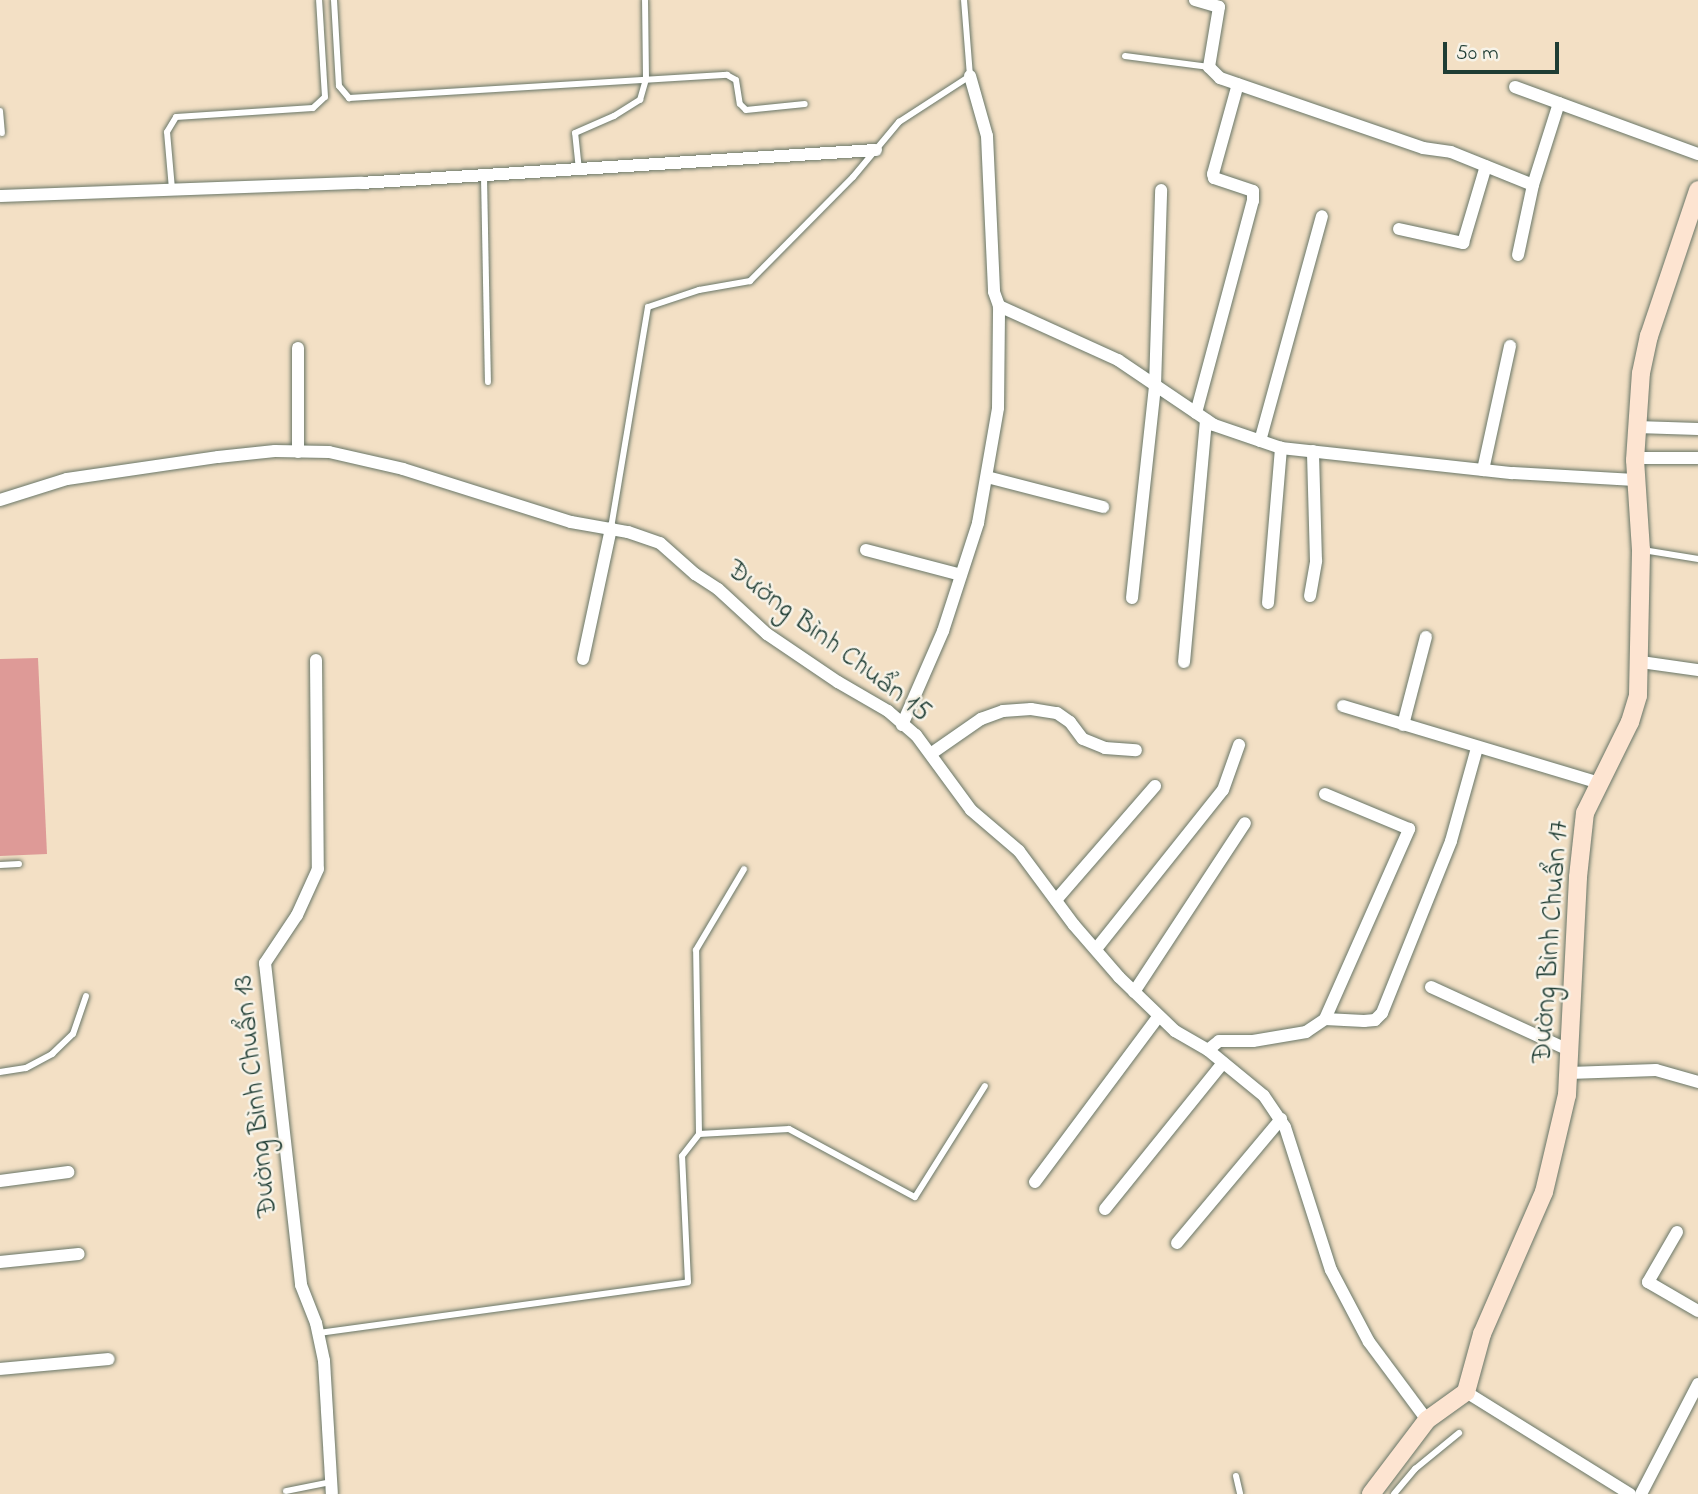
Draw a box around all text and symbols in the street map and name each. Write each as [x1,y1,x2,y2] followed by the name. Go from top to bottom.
[1446,28,1562,72] scale bar
[1456,39,1499,69] text: 50 m
[719,554,937,730] street label: Đường Bình Chuẩn 15
[1527,819,1577,1065] street label: Đường Bình Chuẩn 17
[228,973,286,1219] street label: Đường Bình Chuẩn 13

